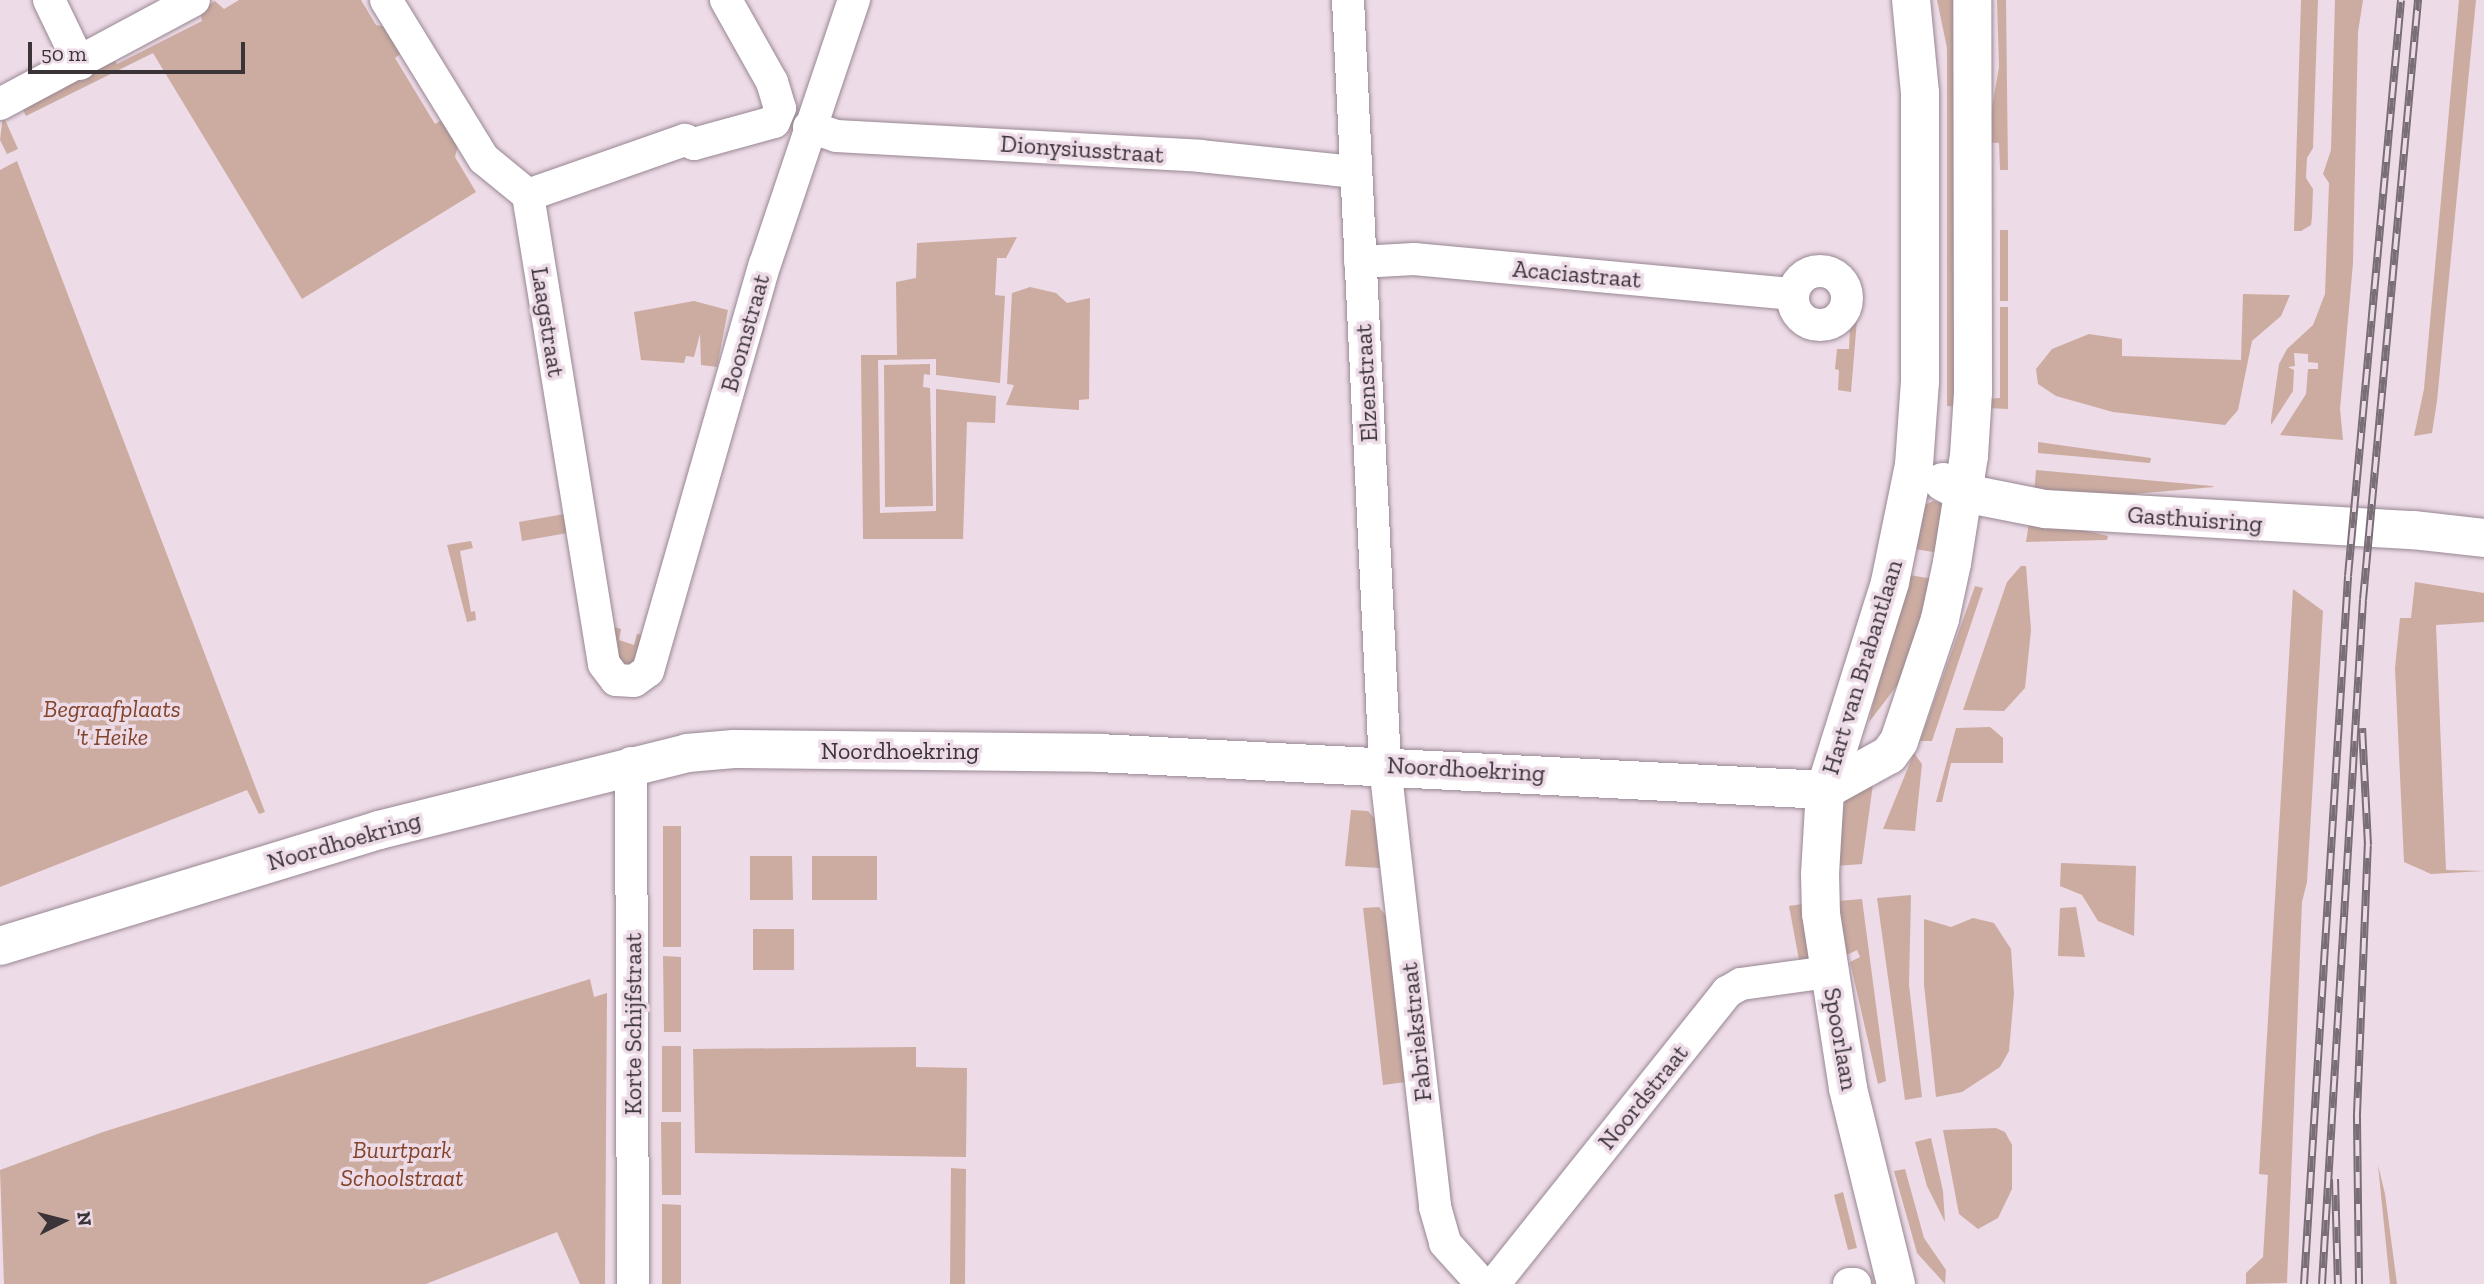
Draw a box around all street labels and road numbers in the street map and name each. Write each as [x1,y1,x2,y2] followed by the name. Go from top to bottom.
[999,129,1165,169] street label: Dionysiusstraat
[1512,254,1642,294] street label: Acaciastraat
[525,265,571,379] street label: Laagstraat
[714,271,776,395] street label: Boomstraat
[1349,323,1383,443] street label: Elzenstraat
[2126,500,2264,538] street label: Gasthuisring
[1816,556,1908,778] street label: Hart van Brabantlaan
[821,737,979,765] street label: Noordhoekring
[1386,750,1546,788] street label: Noordhoekring
[264,805,424,877] street label: Noordhoekring
[619,933,647,1115] street label: Korte Schijfstraat
[1394,961,1438,1103] street label: Fabriekstraat
[1818,985,1864,1093] street label: Spoorlaan
[1592,1039,1694,1155] street label: Noordstraat

